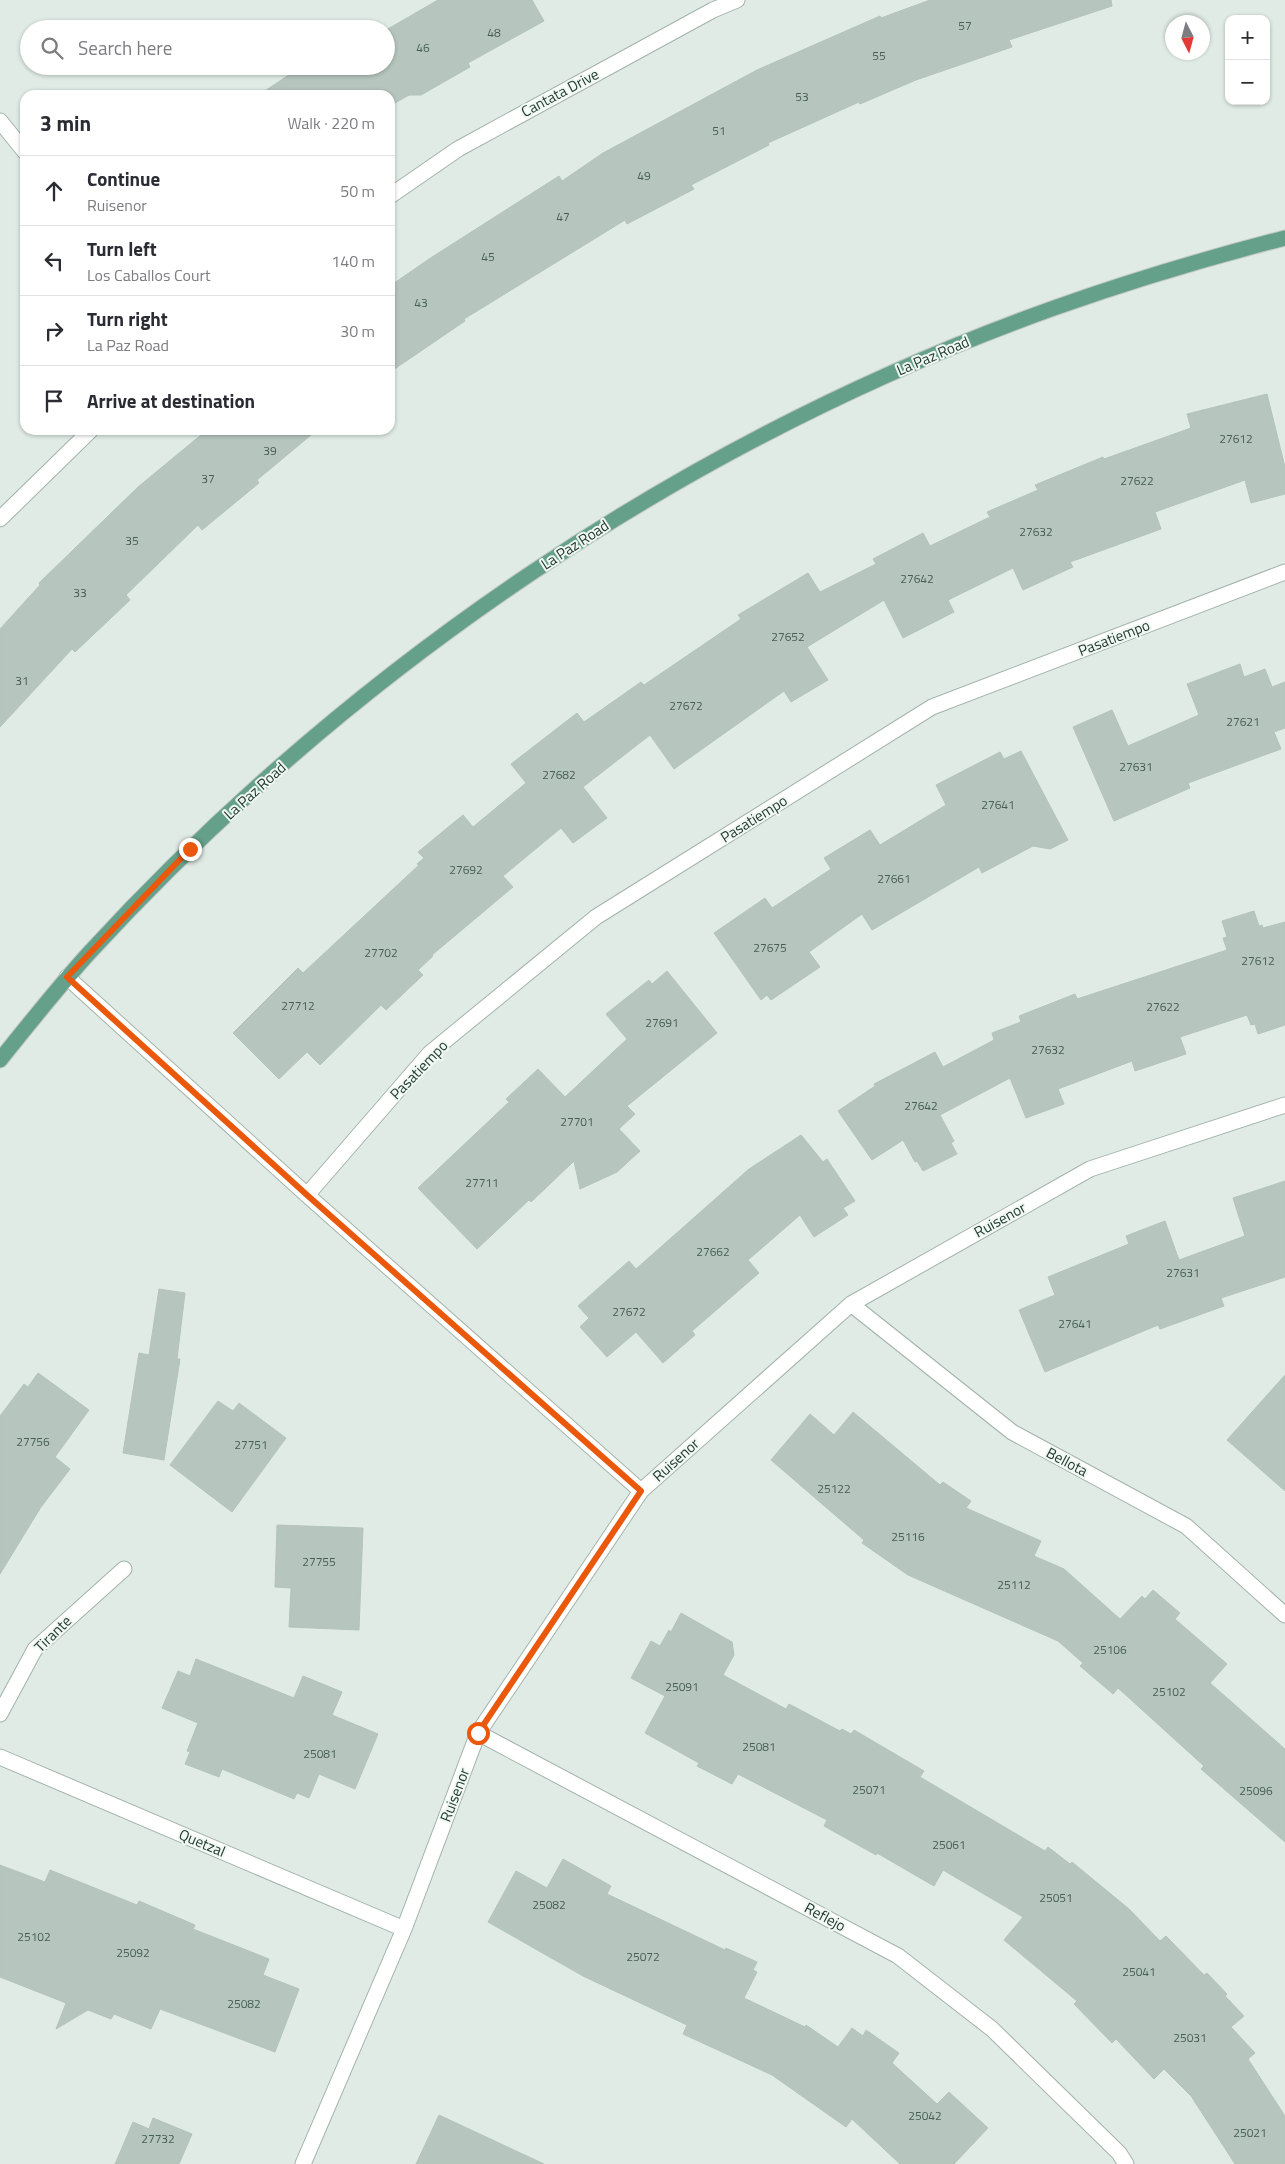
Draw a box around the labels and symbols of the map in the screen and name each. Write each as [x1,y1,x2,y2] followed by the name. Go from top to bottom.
[1165,15,1210,60] north arrow
[958,16,972,35] house number: 57
[487,23,501,42] house number: 48
[416,38,430,57] house number: 46
[872,46,886,65] house number: 55
[517,62,603,123] street label: Cantata Drive
[795,87,809,106] house number: 53
[712,121,726,140] house number: 51
[637,166,651,185] house number: 49
[556,207,570,226] house number: 47
[481,247,495,266] house number: 45
[414,293,428,312] house number: 43
[893,330,973,381] street label: La Paz Road
[1219,429,1253,448] house number: 27612
[263,441,277,460] house number: 39
[201,469,215,488] house number: 37
[1120,471,1154,490] house number: 27622
[536,514,613,575] street label: La Paz Road
[1019,522,1053,541] house number: 27632
[125,531,139,550] house number: 35
[900,569,934,588] house number: 27642
[73,583,87,602] house number: 33
[1075,613,1153,662] street label: Pasatiempo
[771,627,805,646] house number: 27652
[15,671,29,690] house number: 31
[669,696,703,715] house number: 27672
[1226,712,1260,731] house number: 27621
[218,756,291,825] street label: La Paz Road
[1119,757,1153,776] house number: 27631
[542,765,576,784] house number: 27682
[716,789,792,848] street label: Pasatiempo
[981,795,1015,814] house number: 27641
[179,838,202,861] route end
[449,860,483,879] house number: 27692
[877,869,911,888] house number: 27661
[753,938,787,957] house number: 27675
[364,943,398,962] house number: 27702
[1241,951,1275,970] house number: 27612
[281,996,315,1015] house number: 27712
[1146,997,1180,1016] house number: 27622
[645,1013,679,1032] house number: 27691
[384,1035,453,1105] street label: Pasatiempo
[1031,1040,1065,1059] house number: 27632
[904,1096,938,1115] house number: 27642
[560,1112,594,1131] house number: 27701
[465,1173,499,1192] house number: 27711
[970,1196,1030,1243] street label: Ruisenor
[696,1242,730,1261] house number: 27662
[1166,1263,1200,1282] house number: 27631
[612,1302,646,1321] house number: 27672
[1058,1314,1092,1333] house number: 27641
[16,1432,50,1451] house number: 27756
[647,1432,704,1487] street label: Ruisenor
[234,1435,268,1454] house number: 27751
[1042,1441,1093,1482] street label: Bellota
[817,1479,851,1498] house number: 25122
[891,1527,925,1546] house number: 25116
[302,1552,336,1571] house number: 27755
[997,1575,1031,1594] house number: 25112
[29,1610,77,1657] street label: Tirante
[1093,1640,1127,1659] house number: 25106
[665,1677,699,1696] house number: 25091
[1152,1682,1186,1701] house number: 25102
[467,1722,490,1745] route start
[742,1737,776,1756] house number: 25081
[303,1744,337,1763] house number: 25081
[434,1764,475,1825] street label: Ruisenor
[852,1780,886,1799] house number: 25071
[1239,1781,1273,1800] house number: 25096
[175,1822,229,1863] street label: Quetzal
[932,1835,966,1854] house number: 25061
[1039,1888,1073,1907] house number: 25051
[532,1895,566,1914] house number: 25082
[800,1896,850,1937] street label: Reflejo
[17,1927,51,1946] house number: 25102
[116,1943,150,1962] house number: 25092
[626,1947,660,1966] house number: 25072
[1122,1962,1156,1981] house number: 25041
[227,1994,261,2013] house number: 25082
[1173,2028,1207,2047] house number: 25031
[908,2106,942,2125] house number: 25042
[1233,2123,1267,2142] house number: 25021
[141,2129,175,2148] house number: 27732

